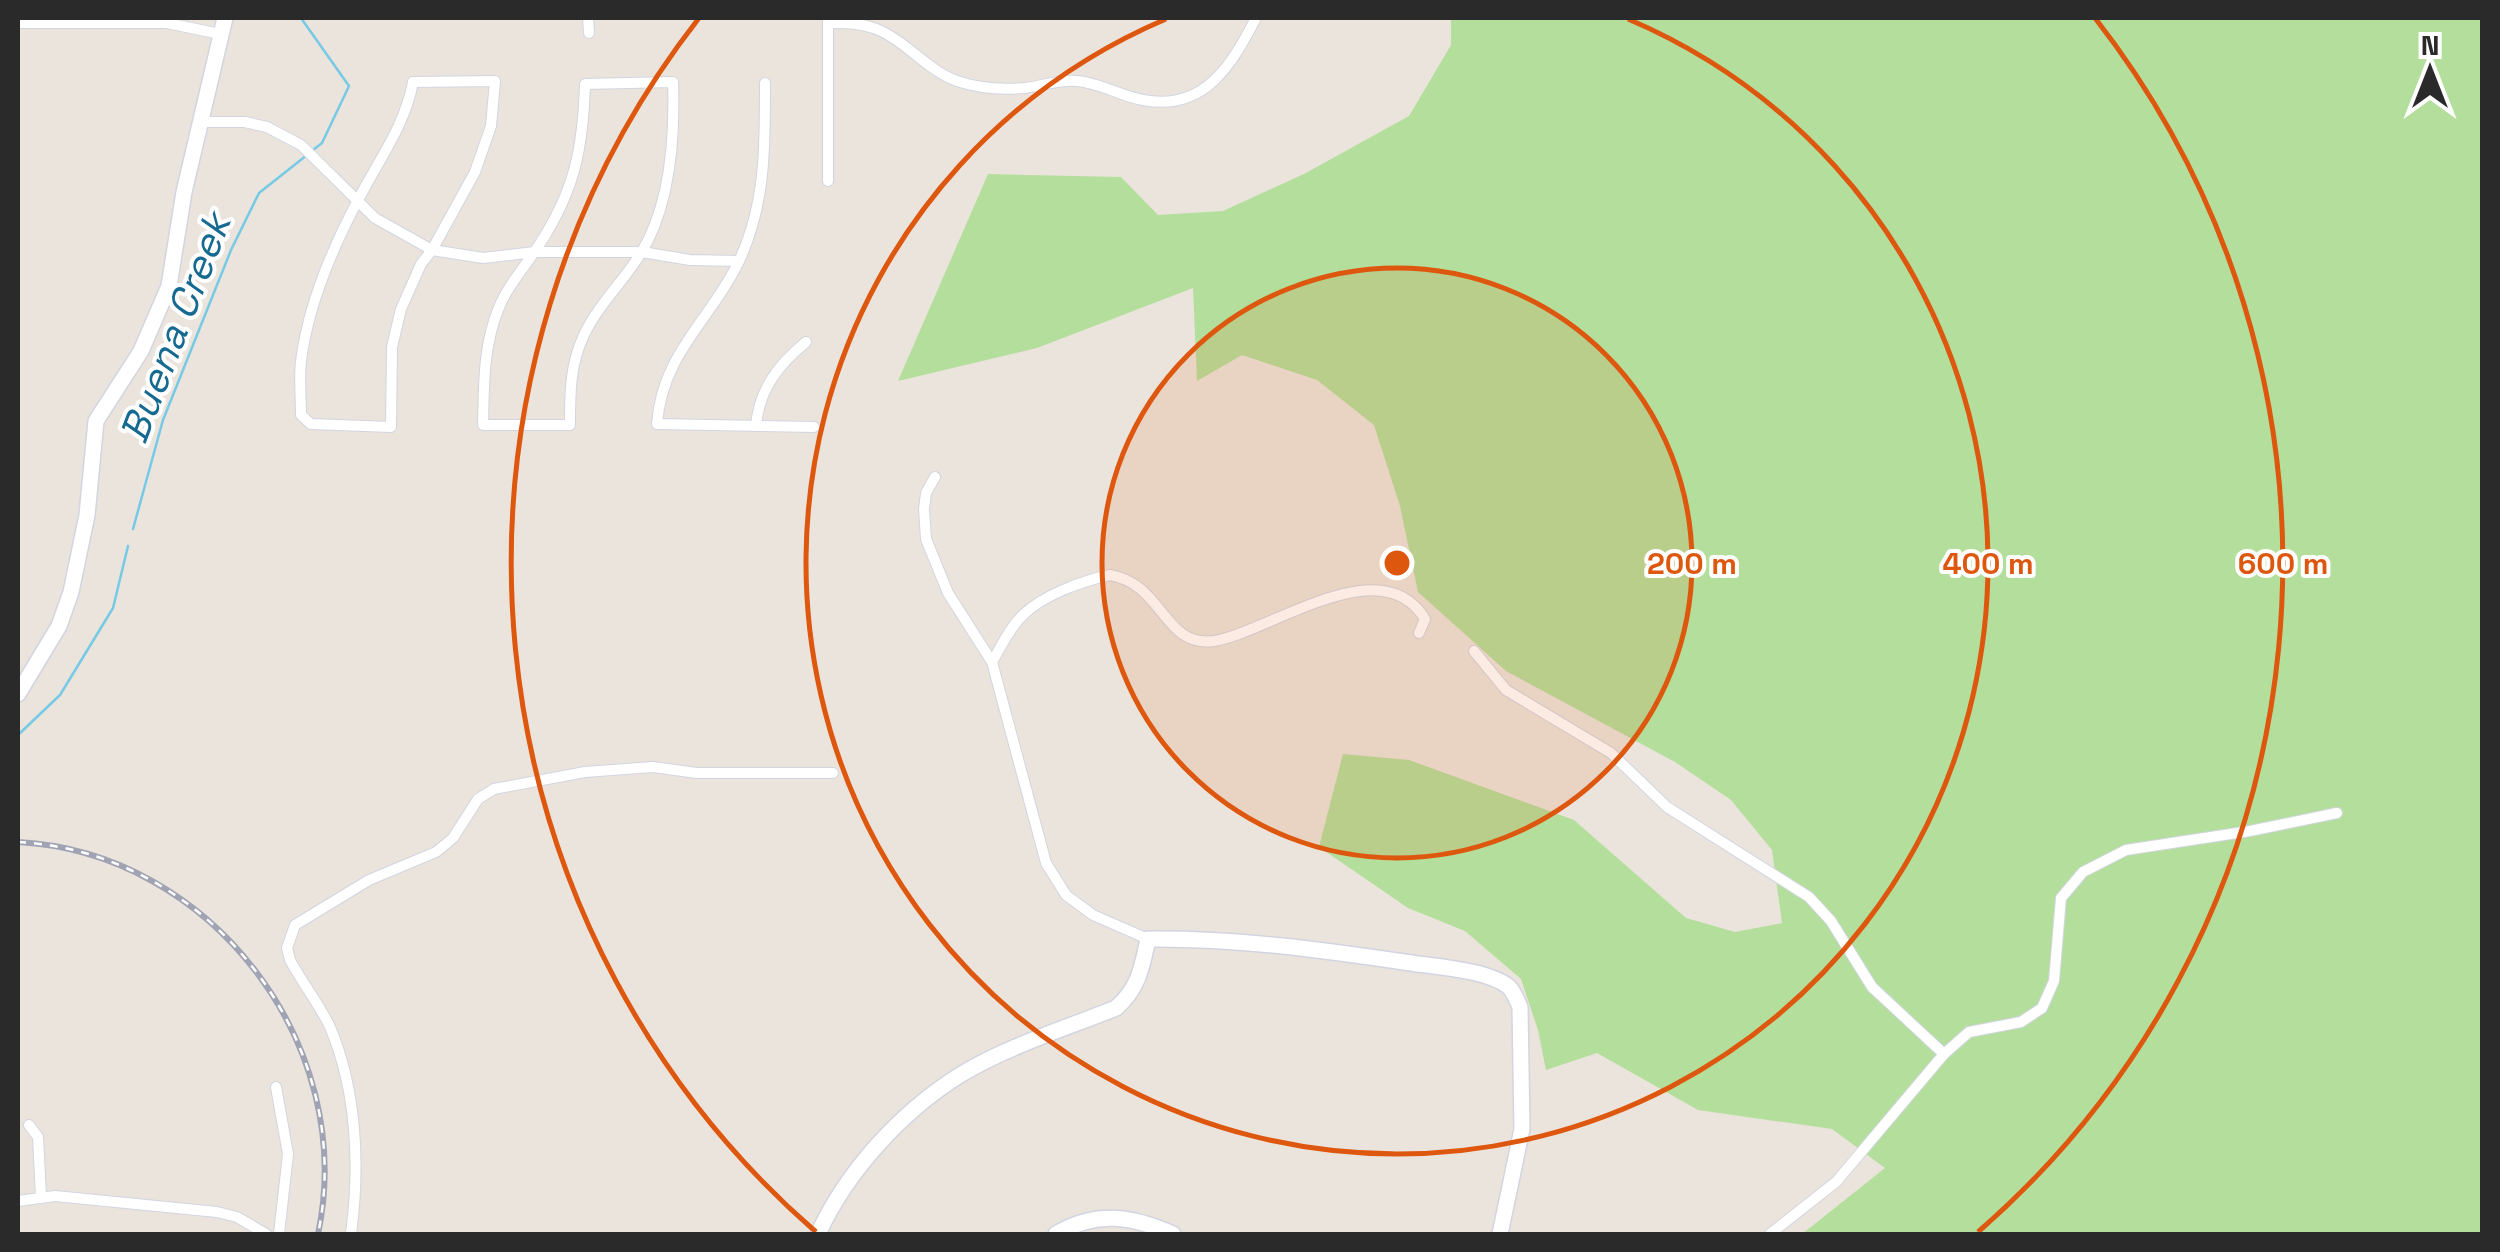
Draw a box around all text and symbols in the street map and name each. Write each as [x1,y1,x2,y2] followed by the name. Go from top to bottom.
[2380,20,2480,120] north arrow
[2421,27,2439,63] text: N
[108,202,244,450] water label: Buena Creek
[1647,544,1737,583] text: 200 m
[1942,544,2034,583] text: 400 m
[2238,544,2328,583] text: 600 m
[1379,545,1415,581] centre of rings

